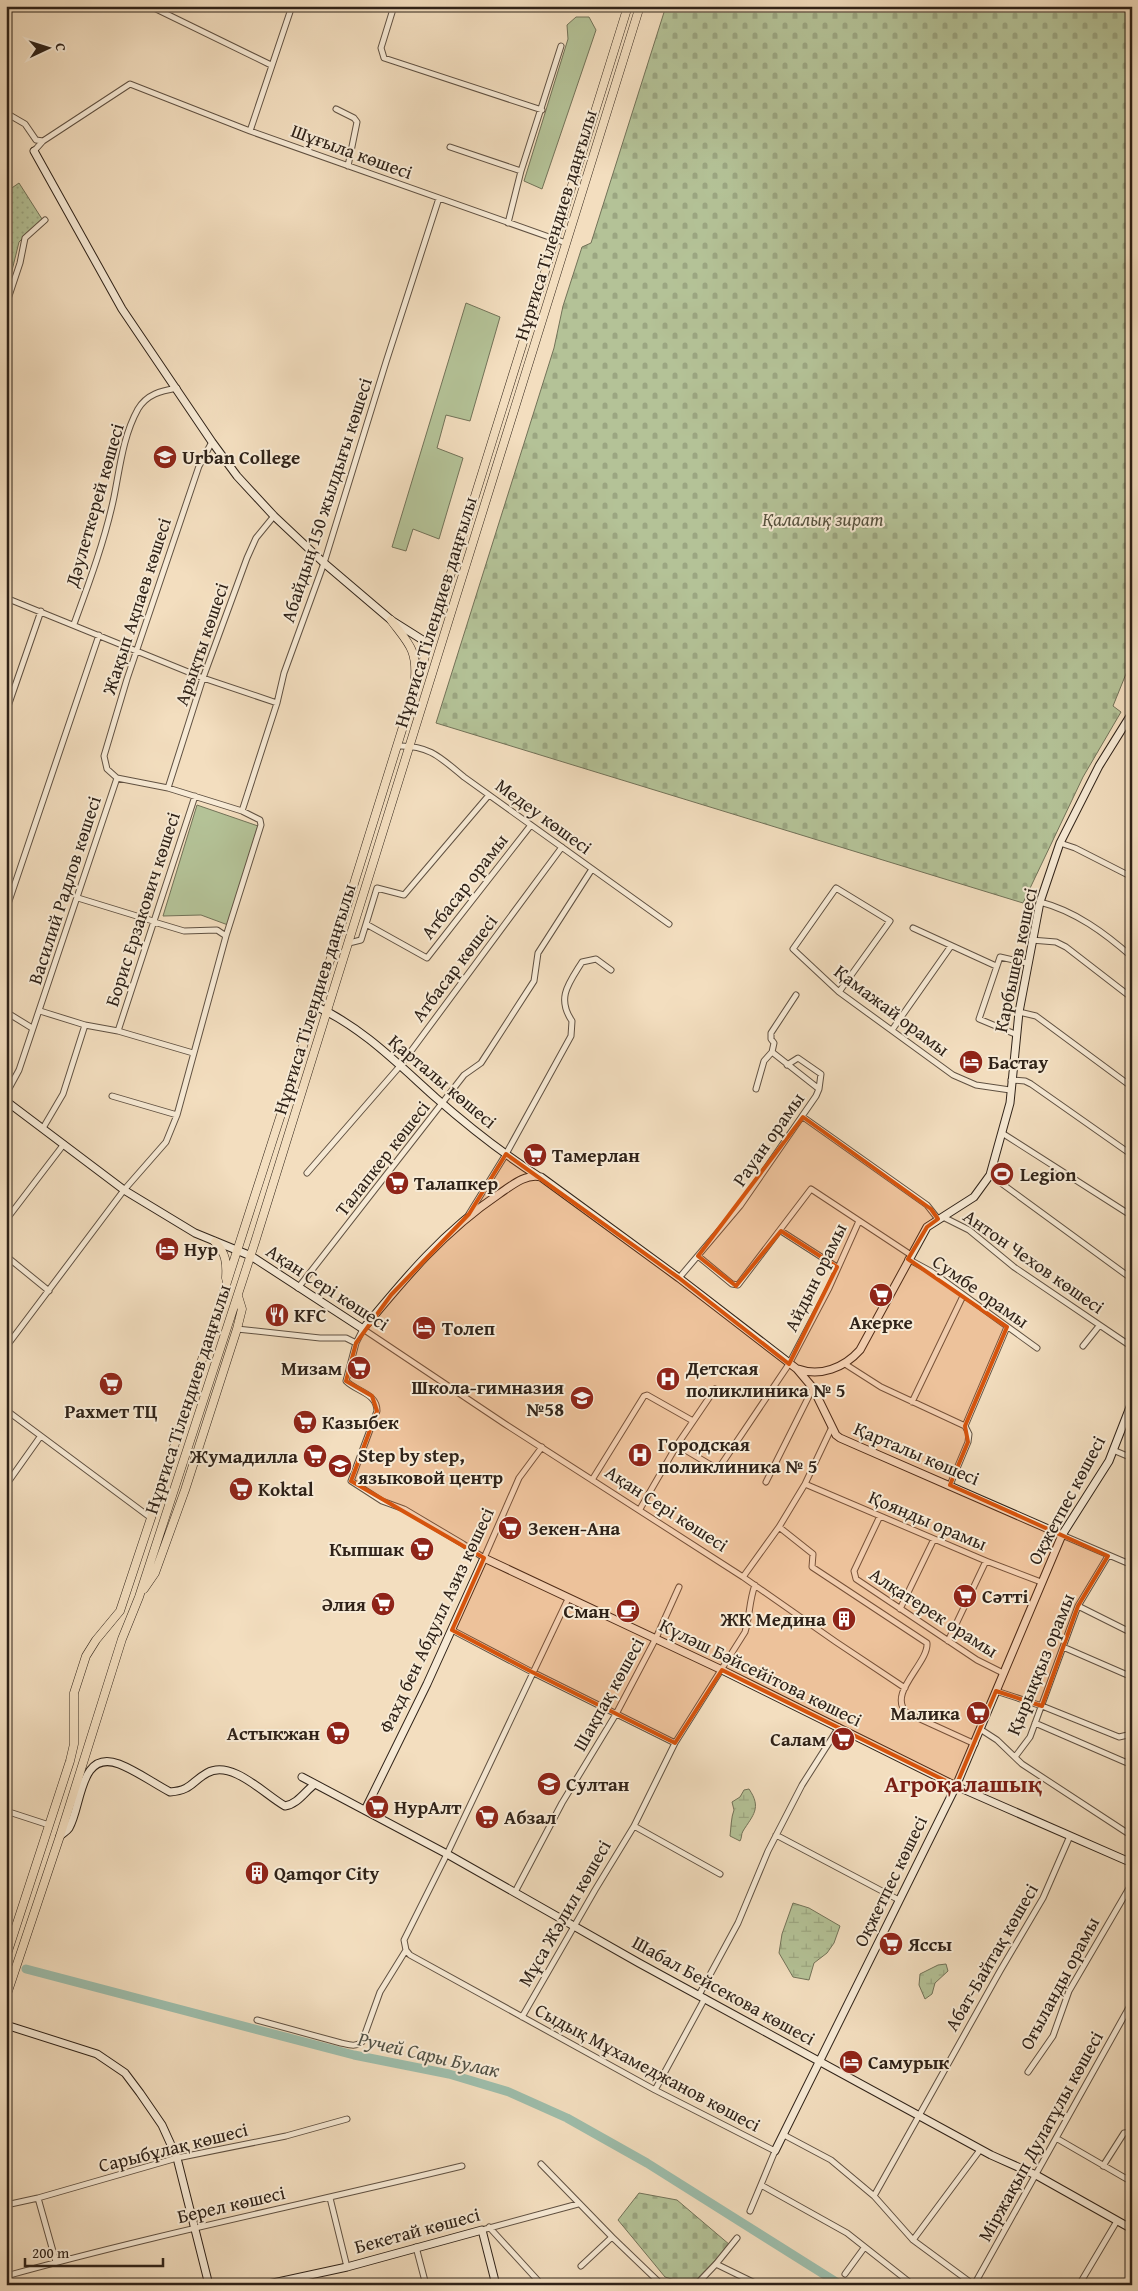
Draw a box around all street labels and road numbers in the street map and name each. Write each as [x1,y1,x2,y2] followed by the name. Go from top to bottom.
[507,106,603,344] street label: Нұрғиса Тілендиев даңғылы
[287,116,417,186] street label: Шұғыла көшесі
[273,374,379,626] street label: Абайдың 150 жылдығы көшесі
[57,420,131,591] street label: Дәулеткерей көшесі
[387,493,483,731] street label: Нұрғиса Тілендиев даңғылы
[94,514,178,699] street label: Жақып Ақпаев көшесі
[167,579,235,709] street label: Арықты көшесі
[490,771,598,861] street label: Медеу көшесі
[20,792,108,988] street label: Василий Радлов көшесі
[97,808,187,1010] street label: Борис Ерзакович көшесі
[414,827,514,945] street label: Атбасар орамы
[266,880,362,1118] street label: Нұрғиса Тілендиев даңғылы
[986,885,1044,1035] street label: Карбышев көшесі
[404,908,504,1028] street label: Атбасар көшесі
[828,957,956,1063] street label: Қамажай орамы
[383,1027,503,1135] street label: Қарталы көшесі
[725,1086,811,1192] street label: Рауан орамы
[328,1094,436,1222] street label: Талапкер көшесі
[958,1202,1110,1320] street label: Антон Чехов көшесі
[777,1218,853,1336] street label: Айдын орамы
[261,1237,395,1337] street label: Ақан Сері көшесі
[927,1247,1035,1335] street label: Сумбе орамы
[137,1281,237,1517] street label: Нұрғиса Тілендиев даңғылы
[850,1414,984,1492] street label: Қарталы көшесі
[1020,1430,1112,1570] street label: Оқжетпес көшесі
[600,1458,734,1558] street label: Ақан Сері көшесі
[865,1482,991,1558] street label: Қоянды орамы
[371,1503,501,1737] street label: Фахд бен Абдулл Азиз көшесі
[864,1560,1004,1664] street label: Алқатерек орамы
[999,1589,1081,1739] street label: Қырыққыз орамы
[655,1611,867,1733] street label: Күләш Бәйсейітова көшесі
[565,1632,651,1756] street label: Шақпақ көшесі
[846,1811,934,1951] street label: Оқжетпес көшесі
[511,1834,617,1992] street label: Мұса Жәлил көшесі
[937,1878,1045,2036] street label: Абат-Байтақ көшесі
[1012,1911,1106,2055] street label: Оғыланды орамы
[627,1928,821,2052] street label: Шабал Бейсекова көшесі
[530,1996,766,2138] street label: Сыдық Мұхамеджанов көшесі
[970,2026,1110,2246] street label: Міржақып Дулатұлы көшесі
[95,2115,251,2179] street label: Сарыбұлақ көшесі
[174,2178,288,2230] street label: Берел көшесі
[351,2200,483,2260] street label: Бекетай көшесі

